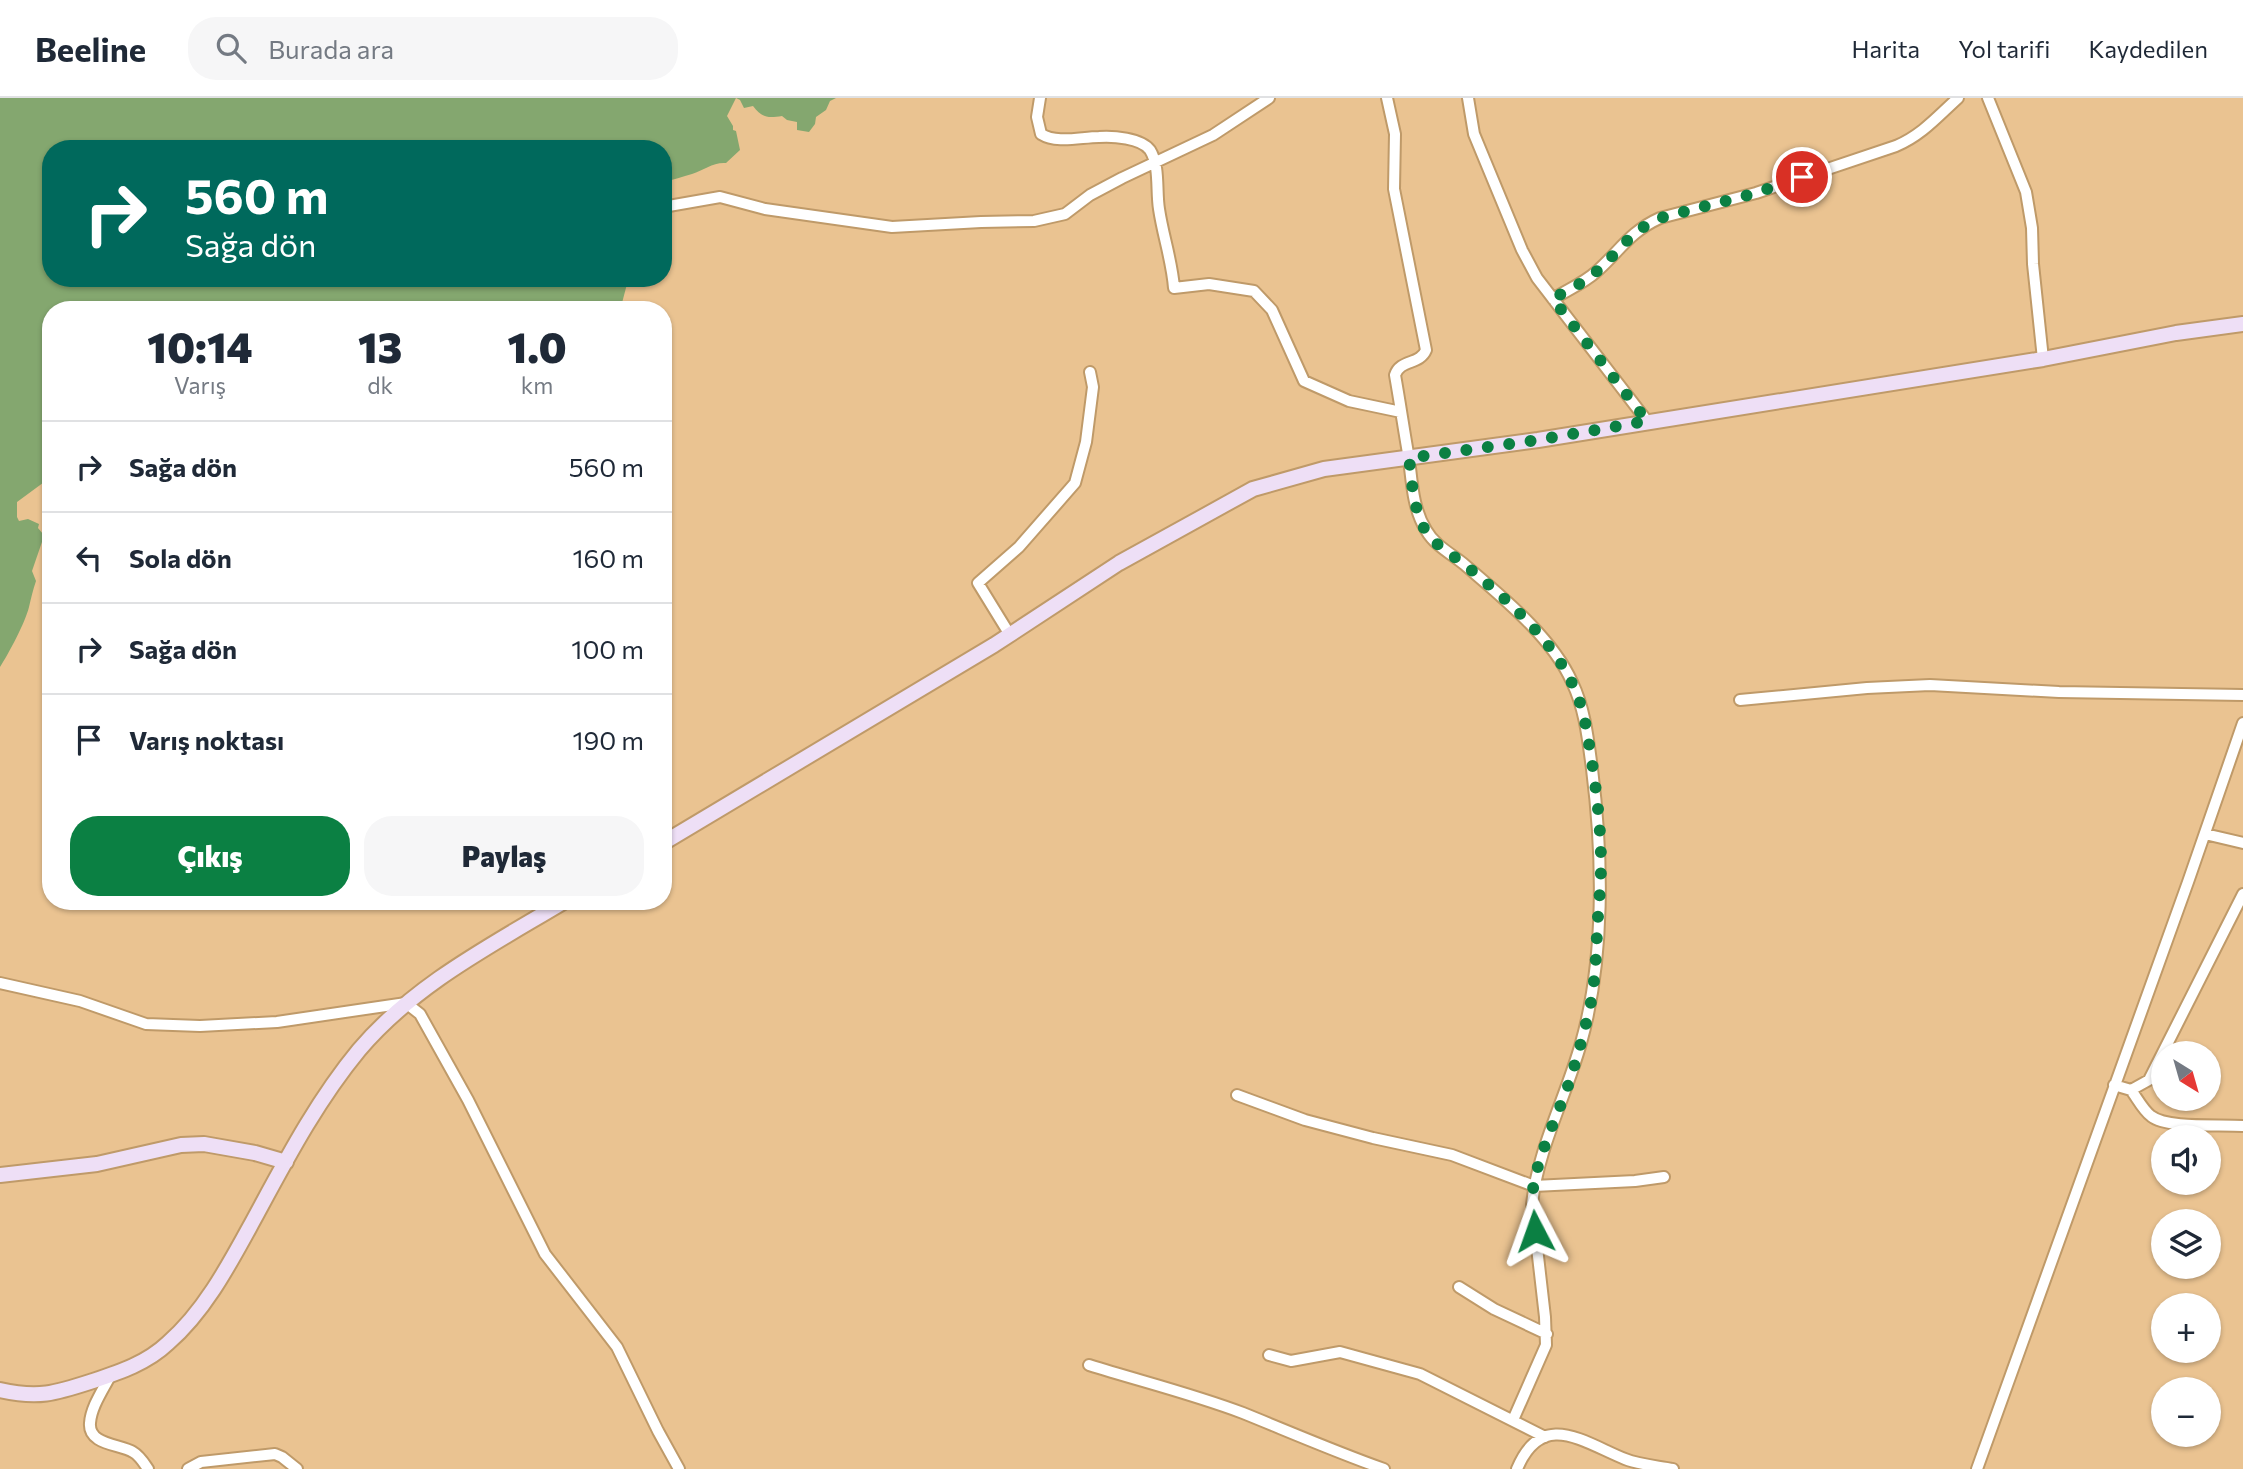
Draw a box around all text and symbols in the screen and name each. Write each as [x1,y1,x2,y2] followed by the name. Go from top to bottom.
[188,17,678,80] search box
[35,28,146,69] text: Beeline
[212,29,250,67] icon: search
[268,33,394,64] text: Burada ara
[1851,34,1920,63] text: Harita
[1958,34,2050,63] text: Yol tarifi
[2088,34,2208,63] text: Kaydedilen
[1772,147,1832,207] pin
[1783,158,1821,196] icon: arrive
[185,164,328,224] text: 560 m
[70,168,161,259] icon: right
[185,224,316,264] text: Sağa dön
[147,320,253,372] text: 10:14
[358,320,402,372] text: 13
[508,320,567,372] text: 1.0
[174,371,226,399] text: Varış
[367,371,393,399] text: dk
[521,371,553,399] text: km
[70,448,108,486] icon: right
[129,451,237,482] text: Sağa dön
[569,451,644,482] text: 560 m
[70,539,108,577] icon: left
[129,542,232,573] text: Sola dön
[572,542,644,573] text: 160 m
[70,630,108,668] icon: right
[129,633,237,664] text: Sağa dön
[571,633,644,664] text: 100 m
[70,721,108,759] icon: arrive
[129,724,284,755] text: Varış noktası
[572,724,644,755] text: 190 m
[70,816,350,896] button: Çıkış
[364,816,644,896] button: Paylaş
[2151,1041,2221,1111] north arrow
[2151,1041,2221,1447] map controls
[2151,1125,2221,1195] button: sound
[1498,1194,1572,1268] position arrow
[2151,1209,2221,1279] button: layers
[2151,1293,2221,1363] button: +
[2151,1377,2221,1447] button: −

